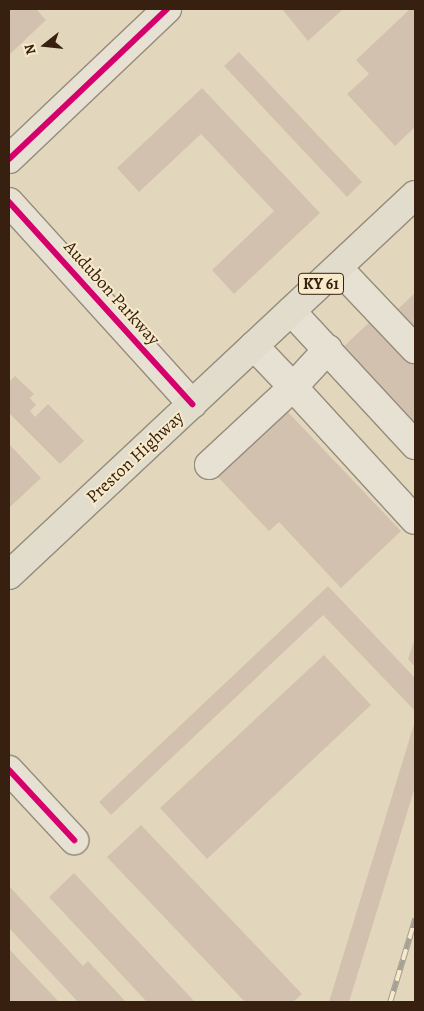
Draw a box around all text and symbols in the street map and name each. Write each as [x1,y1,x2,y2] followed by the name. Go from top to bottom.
[20,20,70,70] north arrow
[20,42,41,57] text: N
[59,236,165,350] street label: Audubon Parkway
[297,270,345,298] road number: KY 61
[82,406,188,508] street label: Preston Highway

